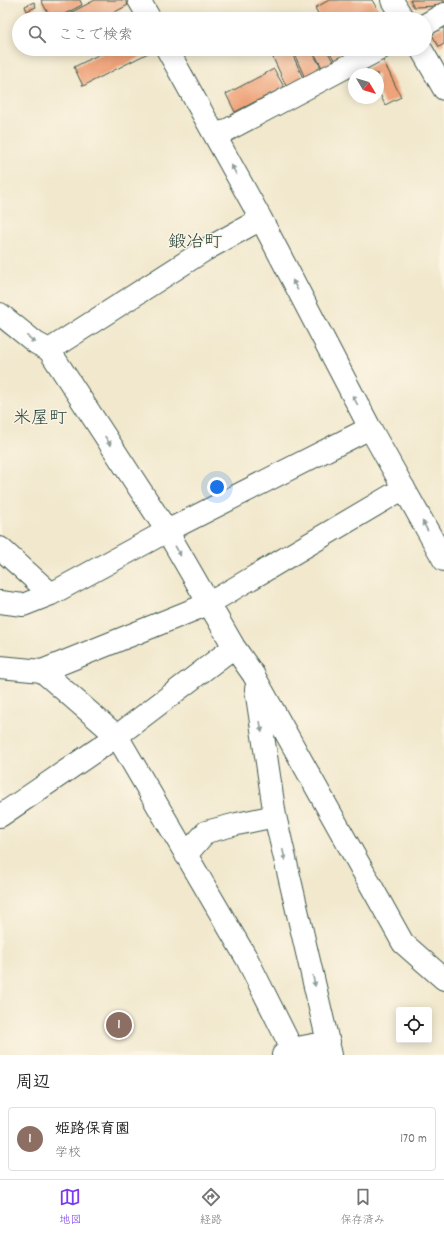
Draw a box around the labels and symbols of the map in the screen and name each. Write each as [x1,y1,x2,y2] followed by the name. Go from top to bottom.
[348,68,384,104] north arrow
[231,164,238,176] one-way arrow
[168,231,222,256] district label: 鍛冶町
[292,279,298,291] one-way arrow
[25,334,36,343] one-way arrow
[352,395,358,406] one-way arrow
[13,407,67,432] district label: 米屋町
[104,436,112,446] one-way arrow
[207,477,227,497] your location
[422,520,429,532] one-way arrow
[174,545,181,557] one-way arrow
[258,721,264,733] one-way arrow
[281,849,287,861] one-way arrow
[311,975,317,987] one-way arrow
[106,1010,132,1040] pin: 1

